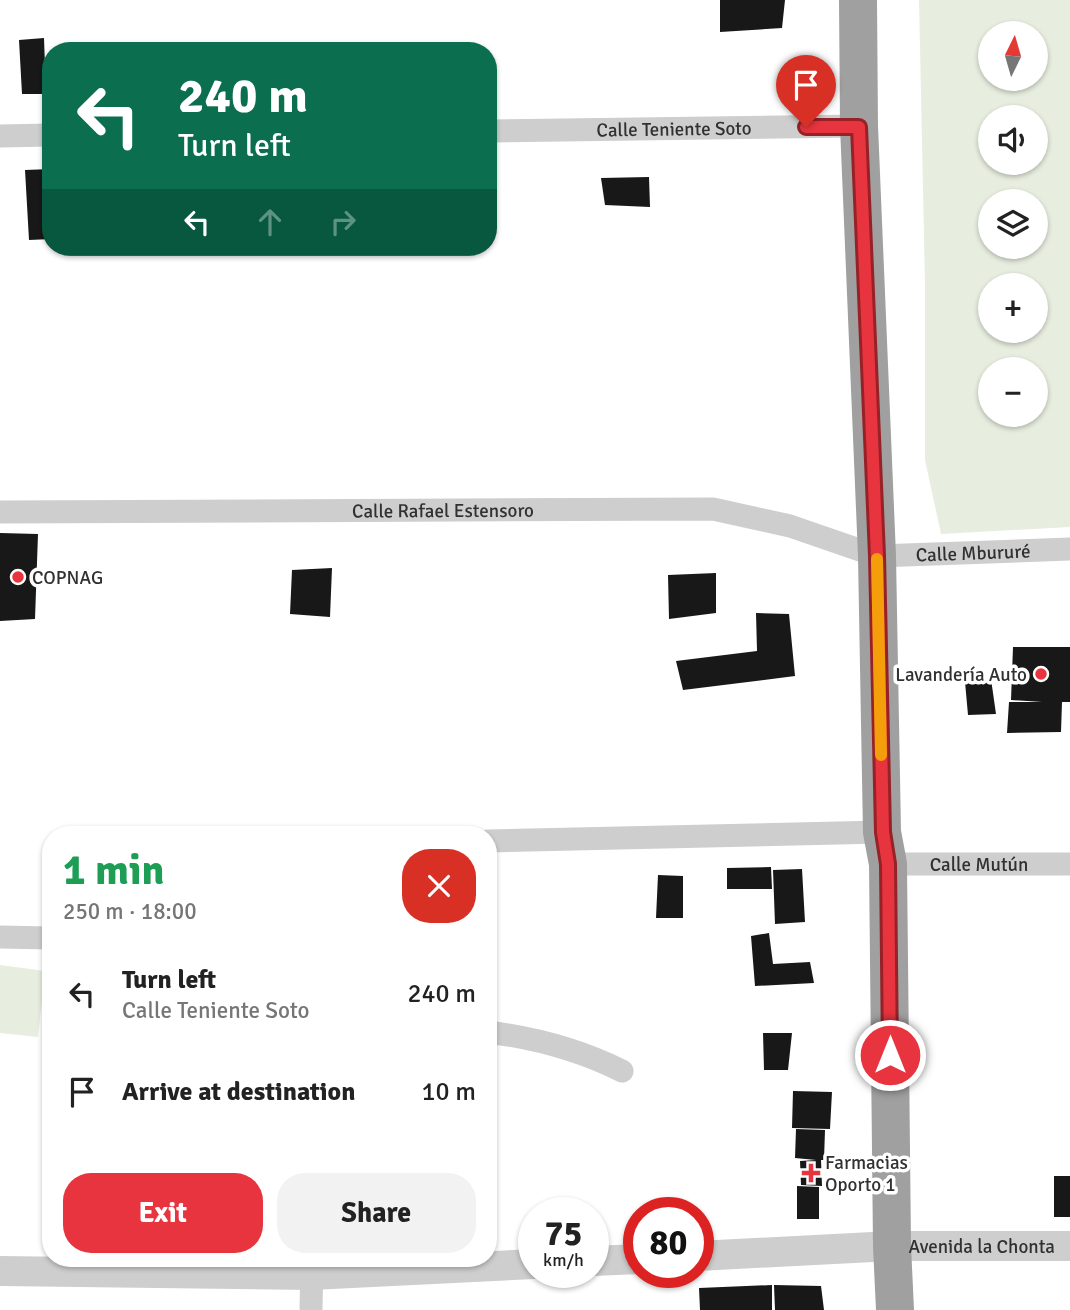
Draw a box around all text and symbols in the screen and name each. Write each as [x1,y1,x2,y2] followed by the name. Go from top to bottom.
[978,21,1048,91] north arrow
[978,21,1048,427] map controls
[776,55,836,127] pin
[178,66,308,126] text: 240 m
[787,66,825,104] icon: arrive
[63,70,154,161] icon: left
[978,105,1048,175] button: sound
[596,116,752,143] street label: Calle Teniente Soto
[178,126,291,165] text: Turn left
[978,189,1048,259] button: layers
[178,203,216,241] icon: left
[251,203,289,241] icon: ahead
[324,203,362,241] icon: right
[978,273,1048,343] button: +
[978,357,1048,427] button: −
[352,499,534,524] street label: Calle Rafael Estensoro
[915,539,1031,568] street label: Calle Mbururé
[32,566,103,590] place label: COPNAG
[10,569,26,585] marker: COPNAG
[895,663,1027,687] place label: Lavandería Auto
[1033,666,1049,682] marker: Lavandería Auto
[63,845,164,896] text: 1 min
[402,849,476,923] button: close
[930,853,1028,877] street label: Calle Mutún
[63,897,197,926] text: 250 m · 18:00
[122,964,216,996] text: Turn left
[63,975,101,1013] icon: left
[407,978,476,1010] text: 240 m
[122,996,309,1025] text: Calle Teniente Soto
[853,1018,927,1092] position arrow
[63,1073,101,1111] icon: arrive
[122,1076,355,1108] text: Arrive at destination
[421,1076,476,1108] text: 10 m
[825,1151,908,1197] place label: Farmacias Oporto 1
[803,1165,819,1181] marker: Farmacias Oporto 1
[63,1173,263,1253] button: Exit
[277,1173,476,1253] button: Share
[623,1197,714,1288] speed limit sign: 80
[545,1212,582,1255] text: 75
[908,1235,1055,1259] street label: Avenida la Chonta
[543,1249,584,1271] text: km/h

